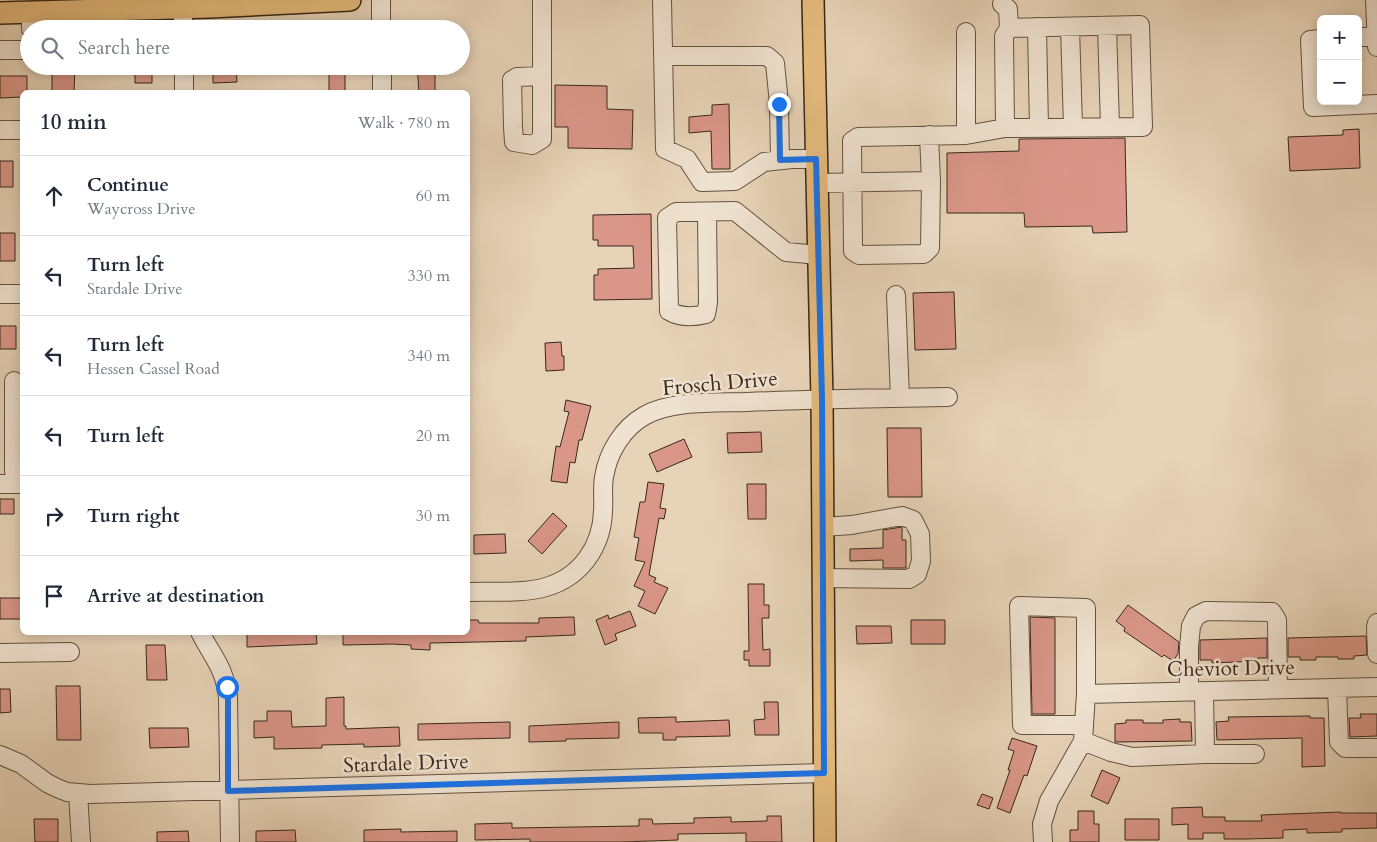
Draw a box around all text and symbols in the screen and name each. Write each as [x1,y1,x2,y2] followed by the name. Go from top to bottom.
[1317,15,1362,105] map controls
[1317,15,1362,60] button: +
[20,20,470,75] search box
[38,34,66,62] icon: search
[78,35,170,61] text: Search here
[1317,60,1362,105] button: −
[768,93,791,116] route end
[40,108,107,137] text: 10 min
[358,112,450,134] text: Walk · 780 m
[87,172,169,198] text: Continue
[40,182,68,210] icon: ahead
[416,185,450,207] text: 60 m
[87,198,196,220] text: Waycross Drive
[87,252,164,278] text: Turn left
[40,262,68,290] icon: left
[408,265,450,287] text: 330 m
[87,278,183,300] text: Stardale Drive
[87,332,164,358] text: Turn left
[40,342,68,370] icon: left
[408,345,450,367] text: 340 m
[87,358,220,380] text: Hessen Cassel Road
[661,364,779,403] street label: Frosch Drive
[40,422,68,450] icon: left
[87,423,164,449] text: Turn left
[416,425,450,447] text: 20 m
[40,502,68,530] icon: right
[87,503,179,529] text: Turn right
[416,505,450,527] text: 30 m
[40,582,68,610] icon: arrive
[87,583,264,609] text: Arrive at destination
[1167,653,1295,684] street label: Cheviot Drive
[216,676,239,699] route start
[343,747,469,780] street label: Stardale Drive

